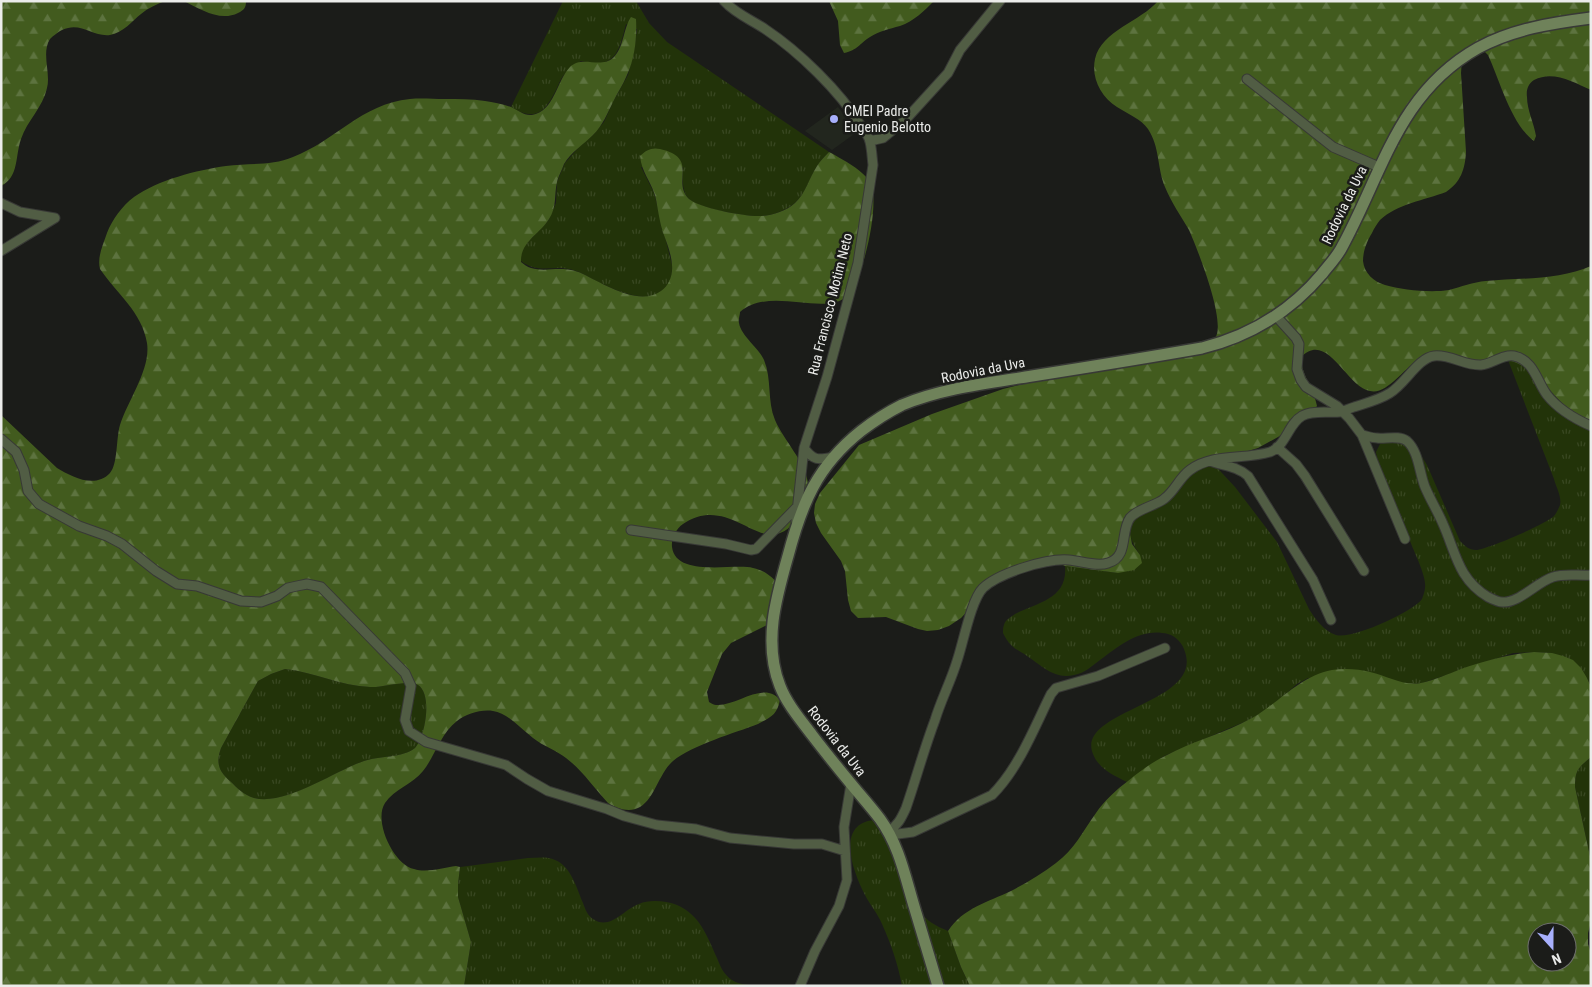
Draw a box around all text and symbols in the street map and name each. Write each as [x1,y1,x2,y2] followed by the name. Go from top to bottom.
[844,103,931,135] place label: CMEI Padre Eugenio Belotto
[828,113,840,125] marker: CMEI Padre Eugenio Belotto
[1318,163,1370,247] street label: Rodovia da Uva
[805,231,855,377] street label: Rua Francisco Motim Neto
[940,354,1026,386] street label: Rodovia da Uva
[805,703,869,779] street label: Rodovia da Uva
[1527,922,1577,972] north arrow
[1550,950,1564,968] text: N

